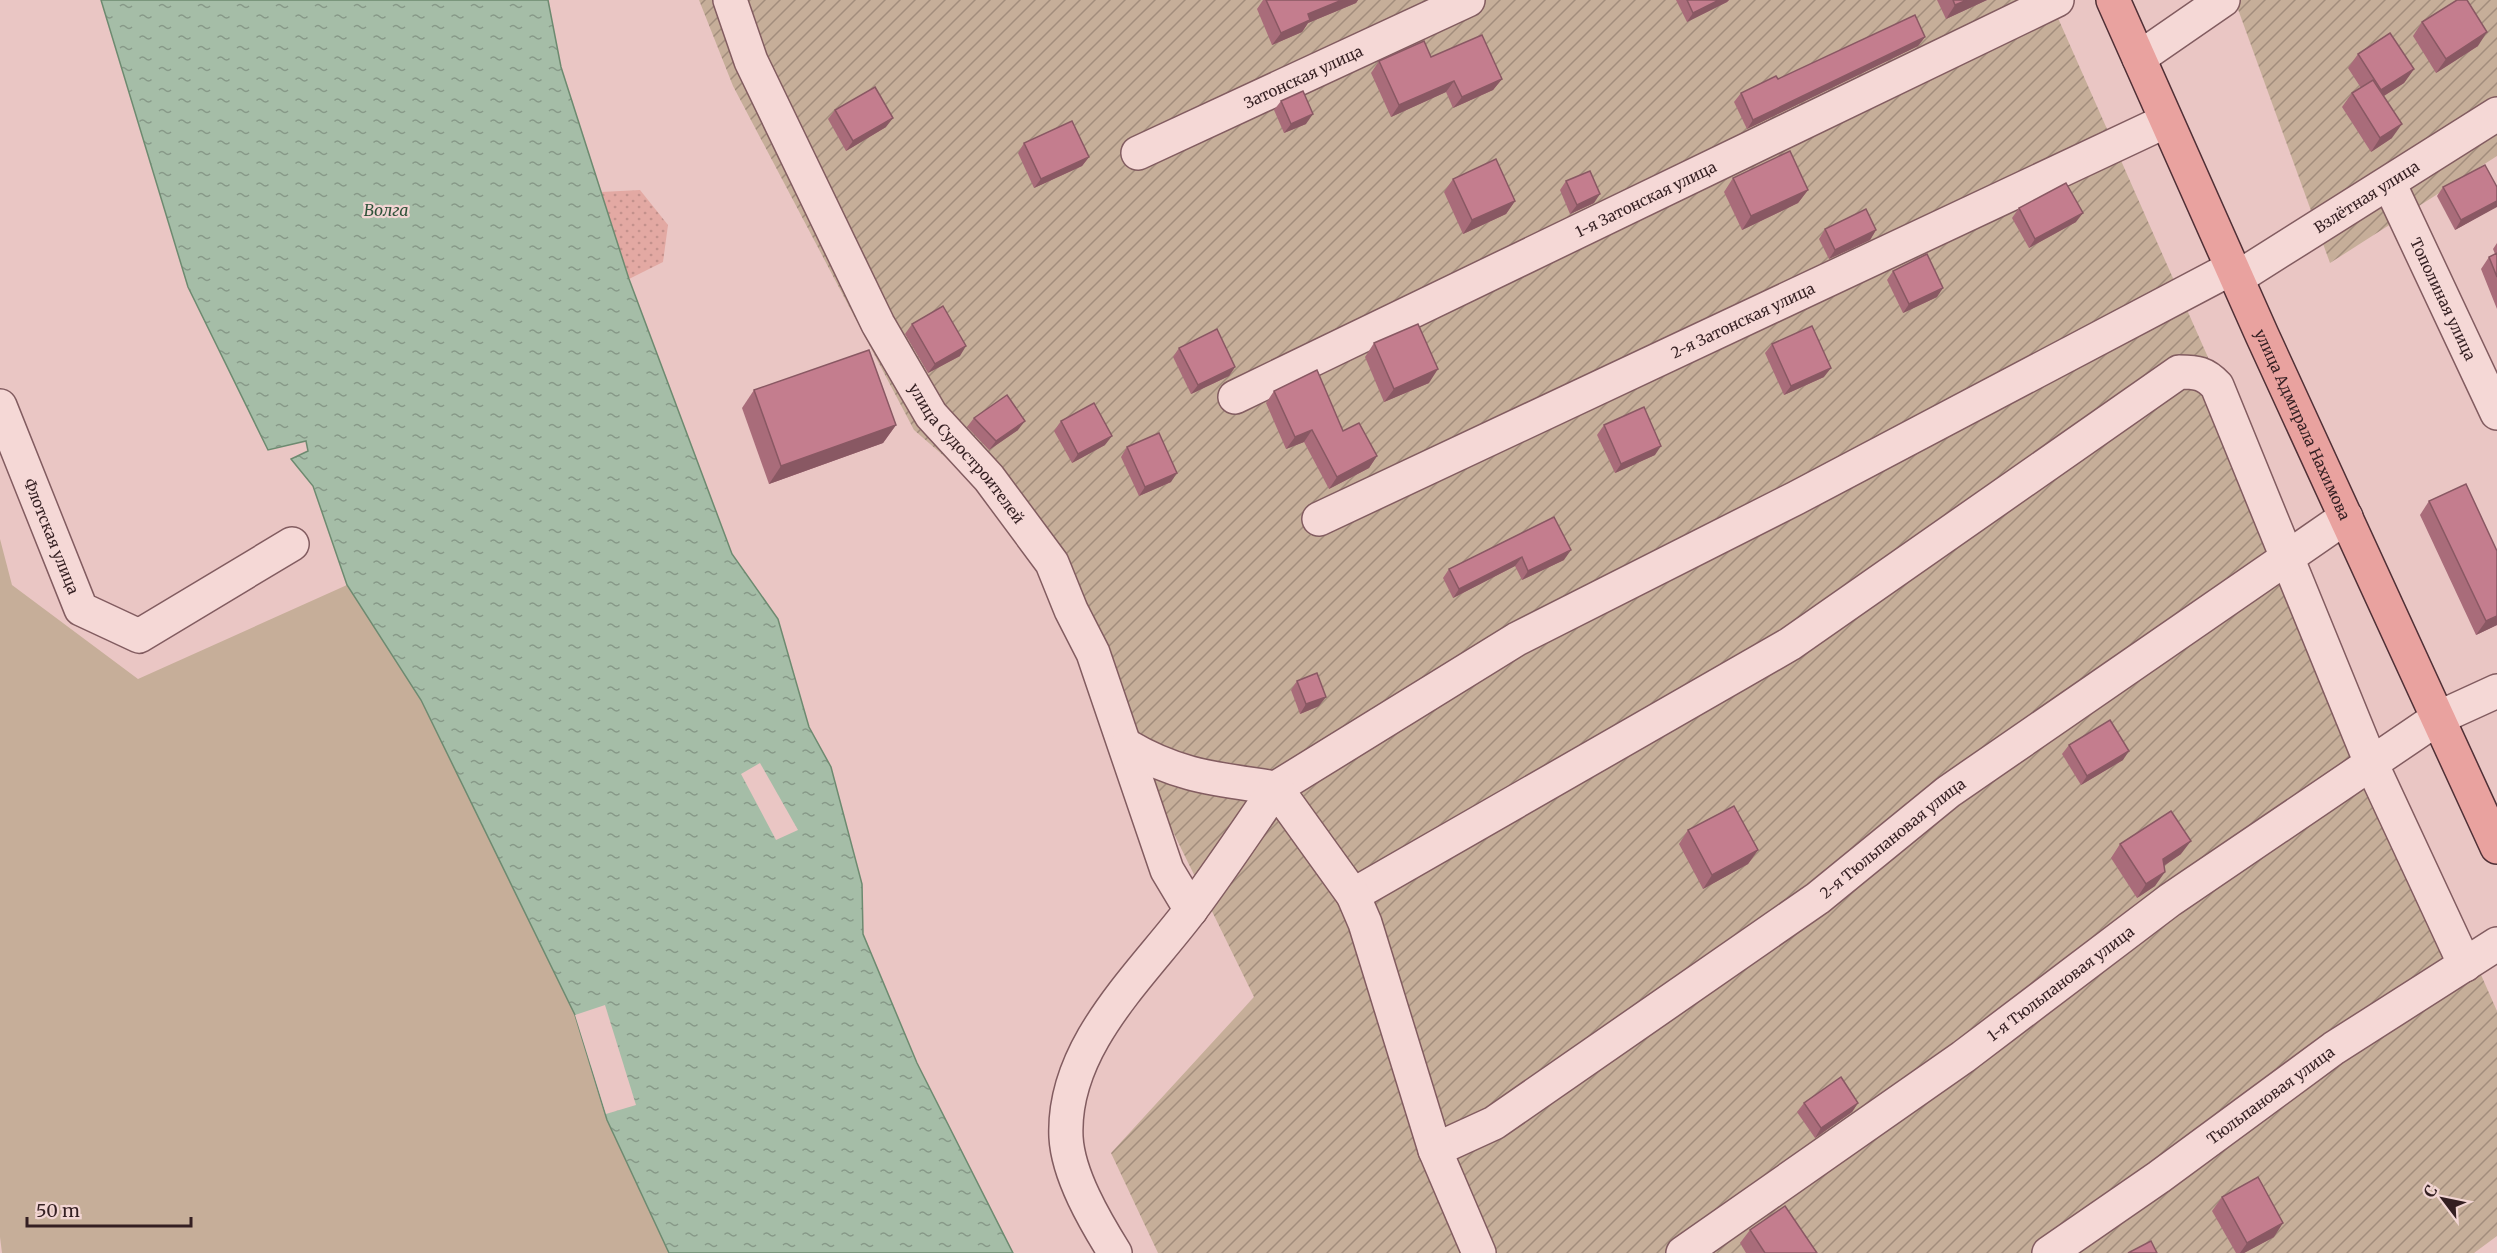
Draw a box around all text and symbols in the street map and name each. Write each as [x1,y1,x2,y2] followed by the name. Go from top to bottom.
[1241,41,1365,112] street label: Затонская улица
[2310,156,2422,237] street label: Взлётная улица
[1572,157,1719,241] street label: 1-я Затонская улица
[364,200,408,220] water label: Волга
[2406,234,2480,363] street label: Тополиная улица
[1668,278,1817,362] street label: 2-я Затонская улица
[2251,326,2355,523] street label: улица Адмирала Нахимова
[905,380,1029,527] street label: улица Судостроителей
[20,475,84,597] street label: Флотская улица
[1816,774,1969,902] street label: 2-я Тюльпановая улица
[1983,921,2138,1045] street label: 1-я Тюльпановая улица
[2203,1042,2338,1148] street label: Тюльпановая улица
[2413,1169,2473,1229] north arrow
[2419,1181,2442,1201] text: С
[27,1190,190,1228] scale bar
[36,1199,80,1222] text: 50 m

